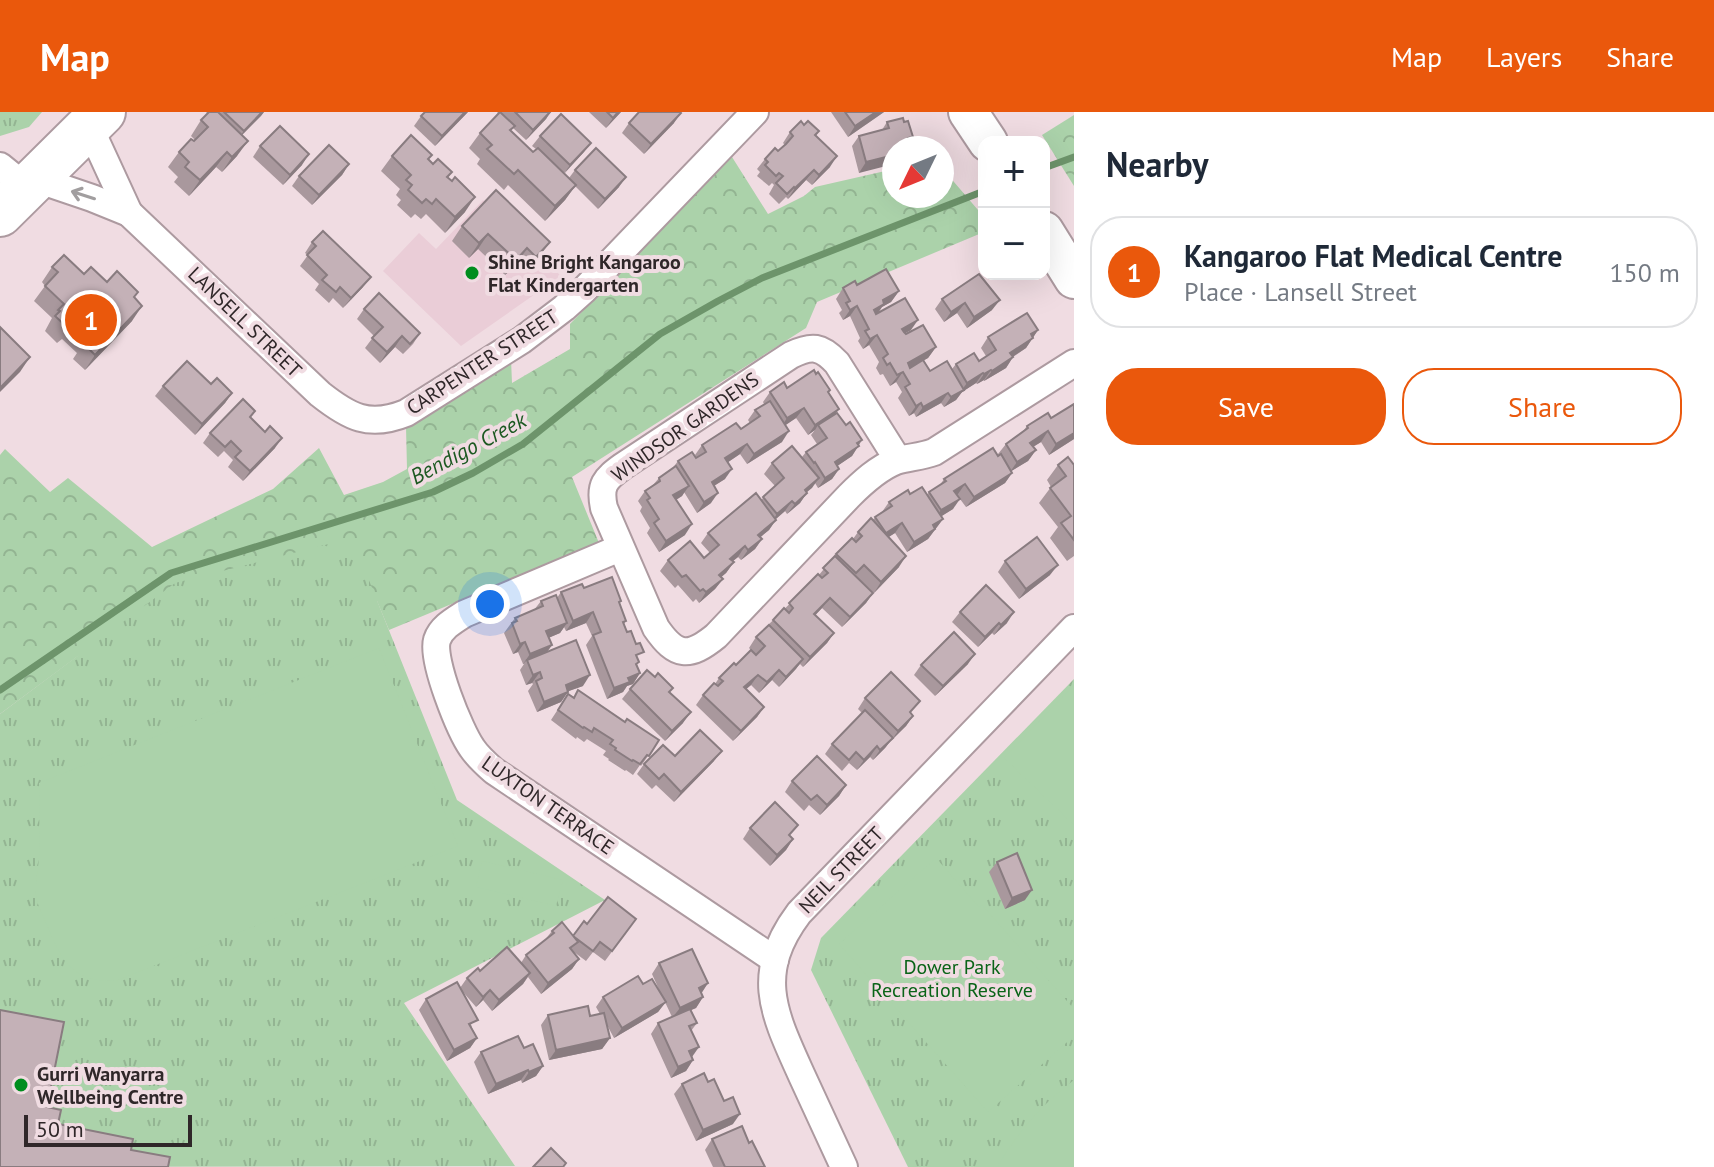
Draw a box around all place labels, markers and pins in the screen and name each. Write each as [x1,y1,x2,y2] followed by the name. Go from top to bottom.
[488,249,681,298] place label: Shine Bright Kangaroo Flat Kindergarten
[463,264,481,282] marker: Shine Bright Kangaroo Flat Kindergarten
[65,290,117,350] pin: 1
[37,1061,183,1110] place label: Gurri Wanyarra Wellbeing Centre
[12,1076,30,1094] marker: Gurri Wanyarra Wellbeing Centre

